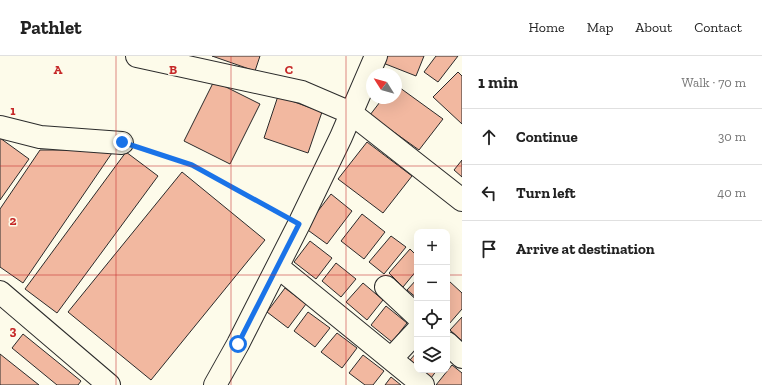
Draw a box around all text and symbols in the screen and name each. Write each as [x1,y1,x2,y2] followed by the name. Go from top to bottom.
[20,16,82,39] text: Pathlet
[529,19,565,36] text: Home
[587,19,613,36] text: Map
[635,19,672,36] text: About
[694,19,742,36] text: Contact
[54,62,63,77] text: A
[169,62,177,77] text: B
[285,62,293,77] text: C
[366,68,402,104] north arrow
[478,72,518,92] text: 1 min
[681,75,746,90] text: Walk · 70 m
[10,103,16,118] text: 1
[478,126,500,148] icon: ahead
[516,128,578,146] text: Continue
[718,129,746,144] text: 30 m
[113,133,131,151] route end
[478,182,500,204] icon: left
[516,184,576,202] text: Turn left
[717,185,746,200] text: 40 m
[10,213,17,228] text: 2
[414,229,450,373] map controls
[414,229,450,265] button: +
[478,238,500,260] icon: arrive
[516,240,655,258] text: Arrive at destination
[414,265,450,301] button: −
[414,301,450,337] button: locate
[10,323,17,338] text: 3
[229,335,247,353] route start
[414,337,450,373] button: layers

